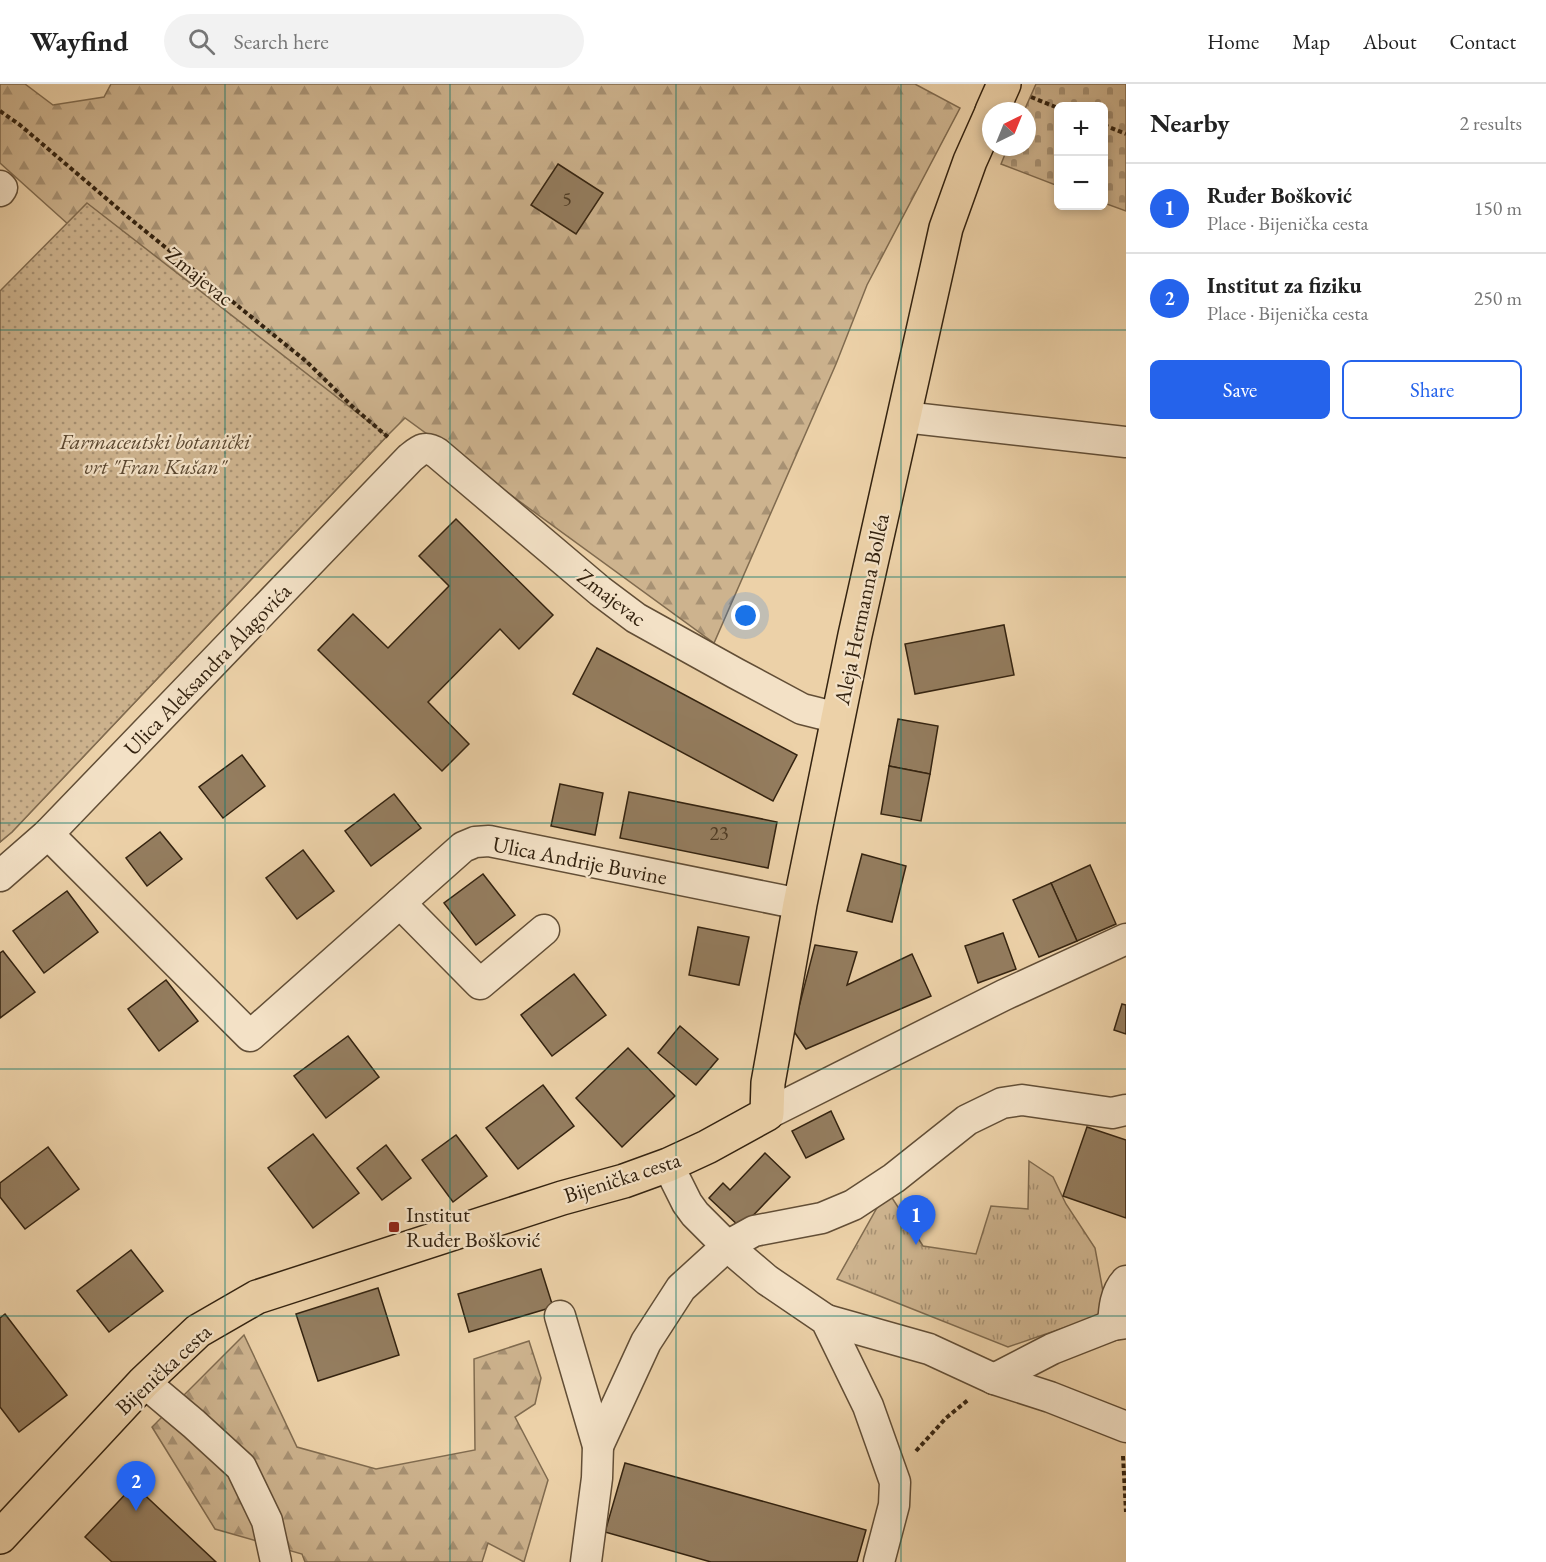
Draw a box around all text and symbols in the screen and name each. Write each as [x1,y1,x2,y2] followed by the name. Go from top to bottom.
[164,14,584,68] search box
[30,23,128,59] text: Wayfind
[185,25,218,58] icon: search
[233,27,329,56] text: Search here
[1207,28,1259,55] text: Home
[1292,28,1330,55] text: Map
[1363,28,1416,55] text: About
[1449,28,1516,55] text: Contact
[982,102,1036,156] north arrow
[1054,102,1108,210] map controls
[1054,102,1108,156] button: +
[1150,106,1230,140] text: Nearby
[1459,110,1522,136] text: 2 results
[1054,156,1108,210] button: −
[1207,181,1352,210] text: Ruđer Bošković
[562,186,572,212] house number: 5
[1164,195,1175,221] text: 1
[1474,195,1522,221] text: 150 m
[1207,210,1369,236] text: Place · Bijenička cesta
[160,240,240,313] street label: Zmajevac
[1207,271,1362,300] text: Institut za fiziku
[1164,285,1175,311] text: 2
[1474,285,1522,311] text: 250 m
[1207,300,1369,326] text: Place · Bijenička cesta
[1150,360,1330,419] button: Save
[1342,360,1522,419] button: Share
[58,427,252,481] park label: Farmaceutski botanički vrt "Fran Kušan"
[827,511,896,708] street label: Aleja Hermanna Bolléa
[571,562,652,633] street label: Zmajevac
[117,577,298,762] street label: Ulica Aleksandra Alagovića
[731,601,760,630] your location
[709,820,729,846] house number: 23
[490,829,670,892] street label: Ulica Andrije Buvine
[560,1145,684,1210] street label: Bijenička cesta
[896,1196,936,1245] pin: 1
[406,1200,541,1254] place label: Institut Ruđer Bošković
[387,1220,401,1234] marker: Institut Ruđer Bošković
[109,1317,218,1421] street label: Bijenička cesta
[116,1462,156,1511] pin: 2

